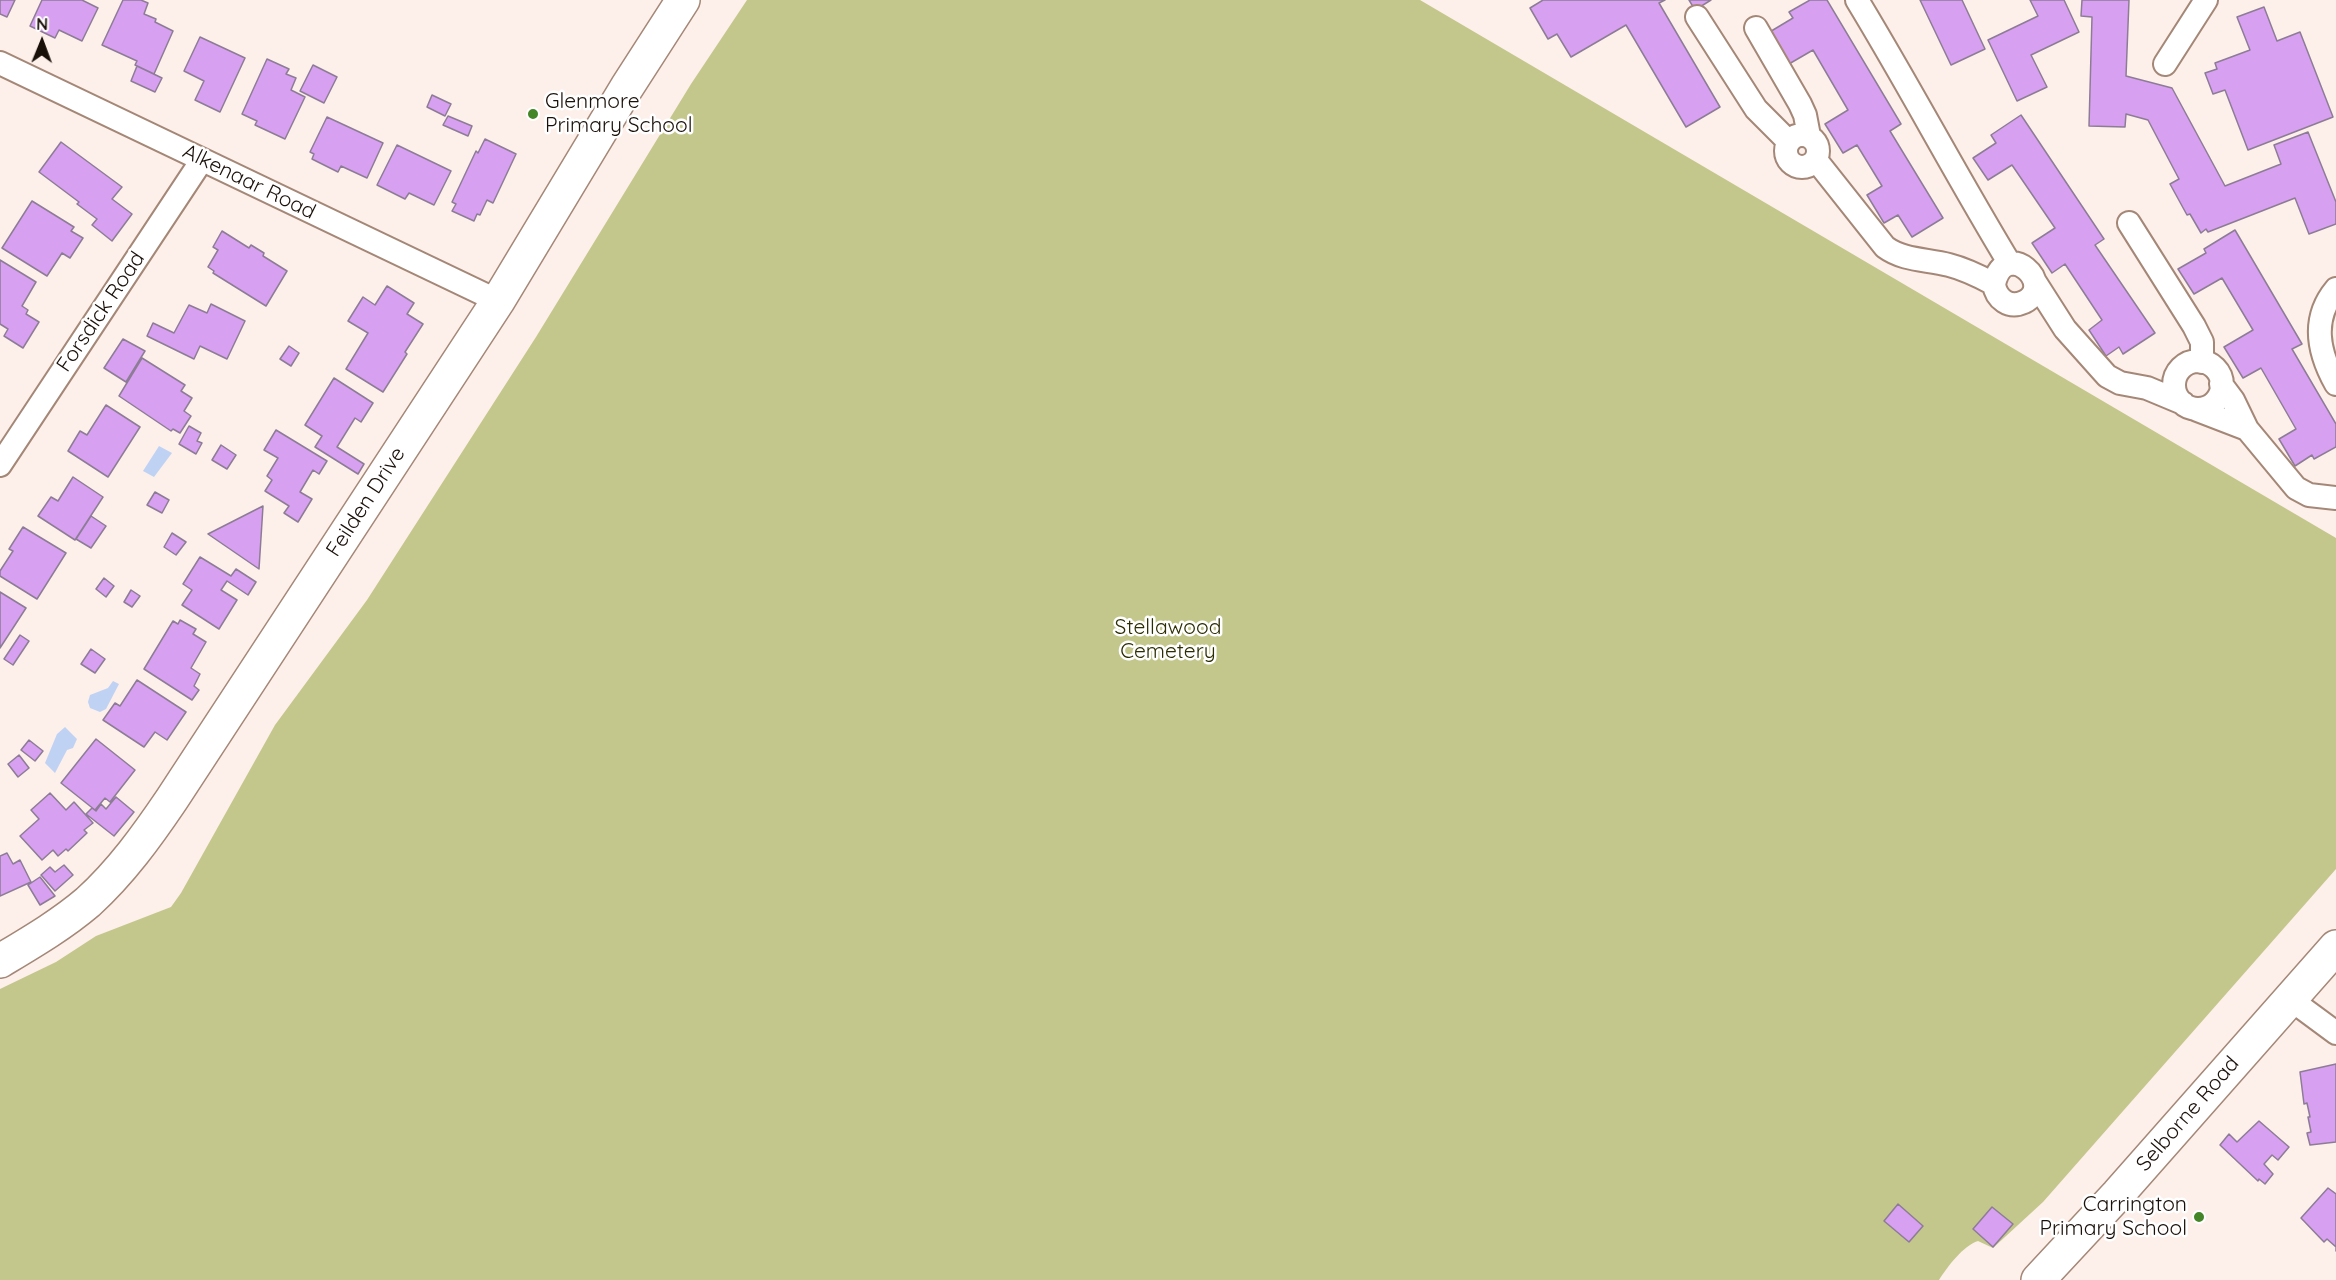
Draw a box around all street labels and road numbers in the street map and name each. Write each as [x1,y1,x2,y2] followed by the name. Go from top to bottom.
[178,139,320,225] street label: Alkenaar Road
[52,247,150,377] street label: Forsdick Road
[321,442,411,562] street label: Feilden Drive
[2131,1051,2245,1177] street label: Selborne Road

